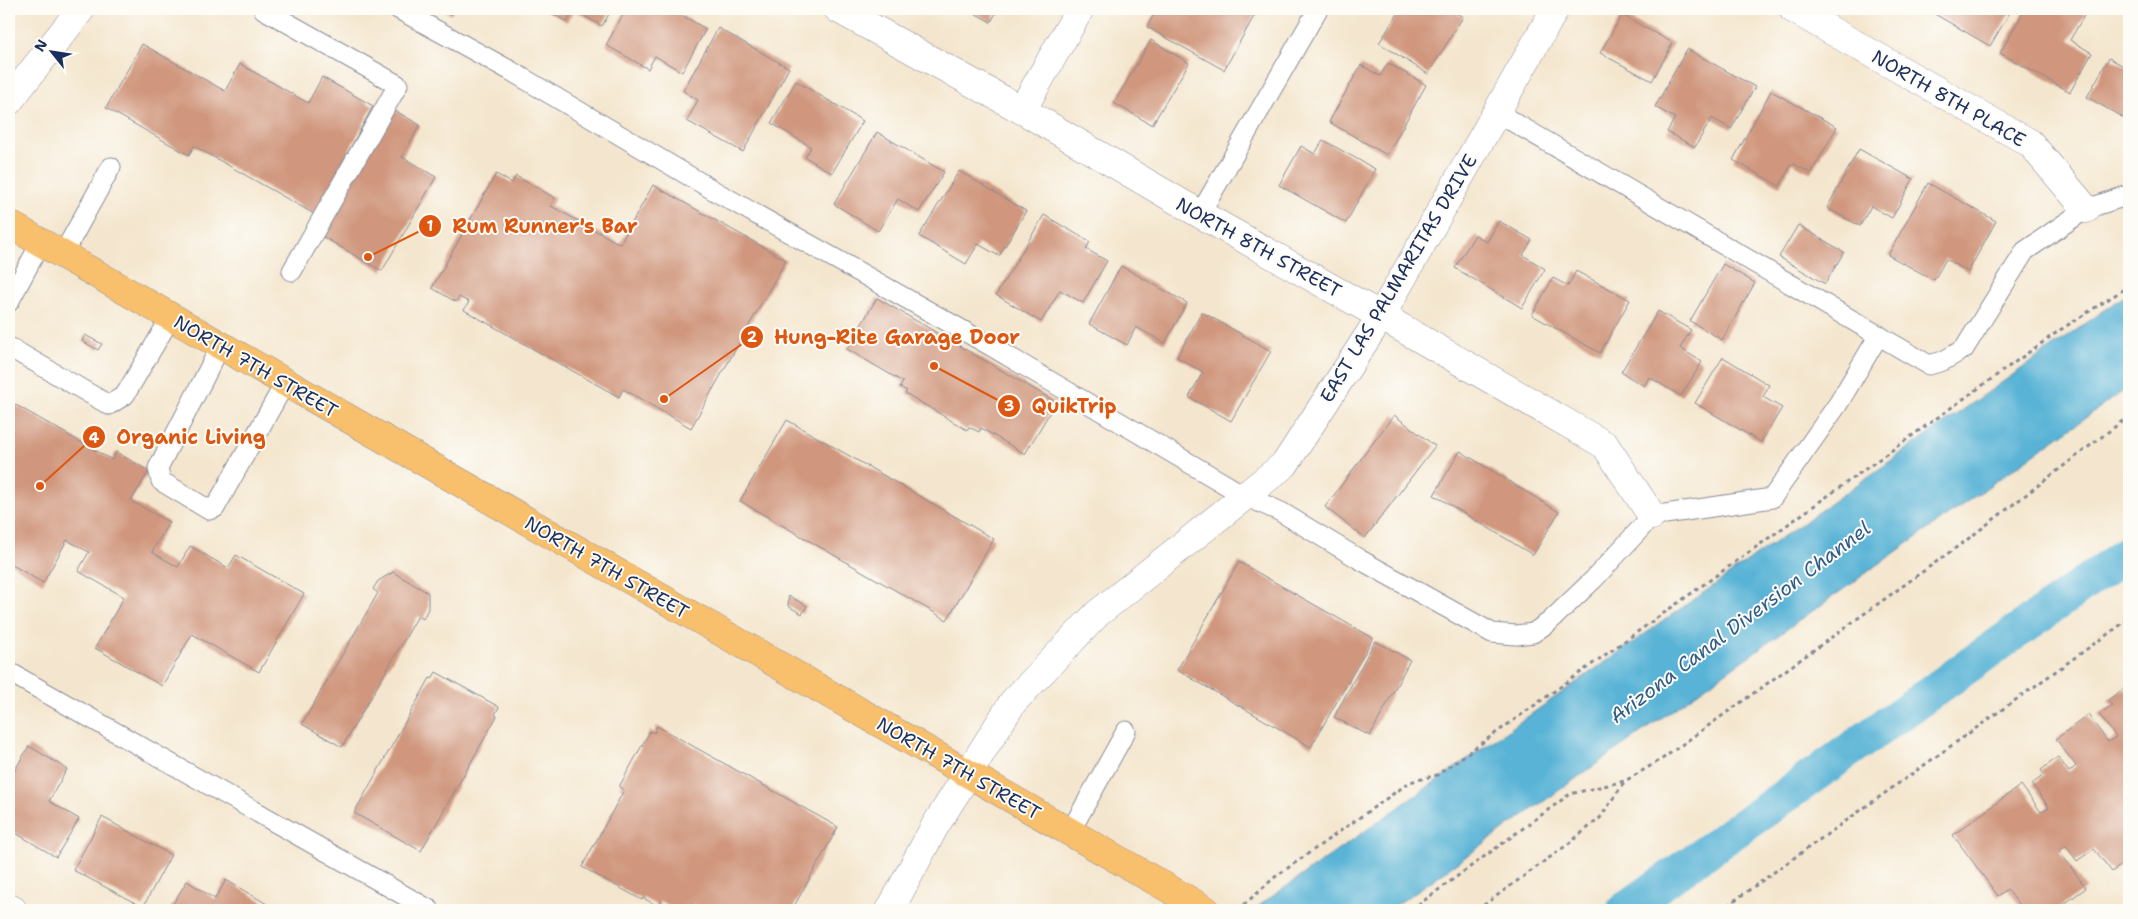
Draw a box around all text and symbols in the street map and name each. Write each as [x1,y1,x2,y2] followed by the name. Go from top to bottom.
[28,28,78,78] north arrow
[30,36,51,55] text: N
[1867,44,2030,153] street label: NORTH 8TH PLACE
[1314,149,1483,407] street label: EAST LAS PALMARITAS DRIVE
[1172,192,1346,303] street label: NORTH 8TH STREET
[417,208,648,243] callout: Rum Runner's Bar
[452,213,638,239] text: Rum Runner's Bar
[427,216,434,236] text: 1
[169,309,343,424] street label: NORTH 7TH STREET
[739,319,1030,354] callout: Hung-Rite Garage Door
[774,324,1020,350] text: Hung-Rite Garage Door
[747,327,758,347] text: 2
[996,388,1126,423] callout: QuikTrip
[1032,393,1116,419] text: QuikTrip
[1004,396,1014,416] text: 3
[81,420,276,455] callout: Organic Living
[116,424,266,450] text: Organic Living
[89,428,100,448] text: 4
[520,510,694,625] street label: NORTH 7TH STREET
[1604,515,1876,729] water label: Arizona Canal Diversion Channel
[872,711,1046,826] street label: NORTH 7TH STREET

